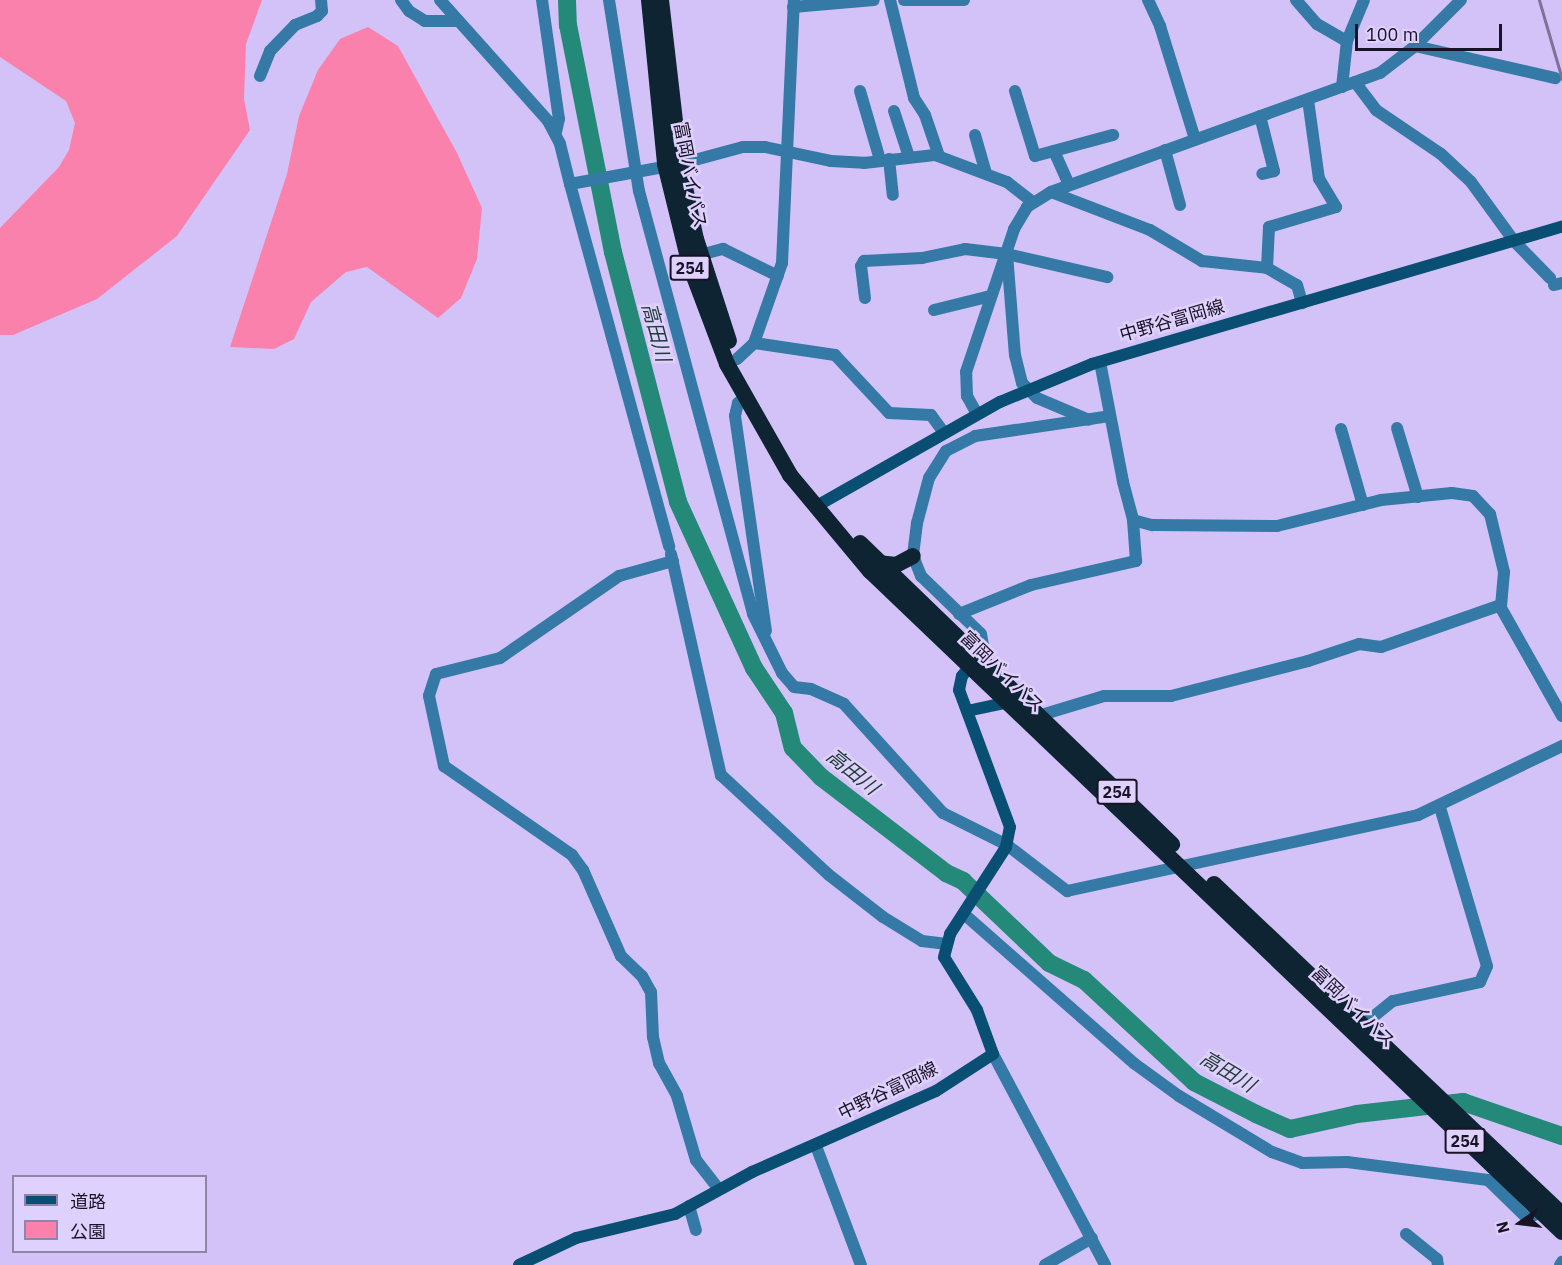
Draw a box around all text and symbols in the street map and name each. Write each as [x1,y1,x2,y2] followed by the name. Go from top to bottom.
[1358,12,1505,50] scale bar
[1366,23,1418,46] text: 100 m
[669,120,711,230] street label: 富岡バイパス
[669,255,711,281] road number: 254
[1117,296,1227,346] street label: 中野谷富岡線
[638,300,676,364] water label: 高田川
[956,627,1048,717] street label: 富岡バイパス
[822,743,884,799] water label: 高田川
[1096,779,1138,805] road number: 254
[1307,962,1399,1052] street label: 富岡バイパス
[1196,1045,1260,1097] water label: 高田川
[835,1058,941,1124] street label: 中野谷富岡線
[1444,1128,1486,1154] road number: 254
[12,1175,207,1253] legend
[70,1190,106,1213] text: 道路
[1490,1193,1550,1253] north arrow
[1491,1219,1514,1235] text: N
[70,1220,106,1243] text: 公園

